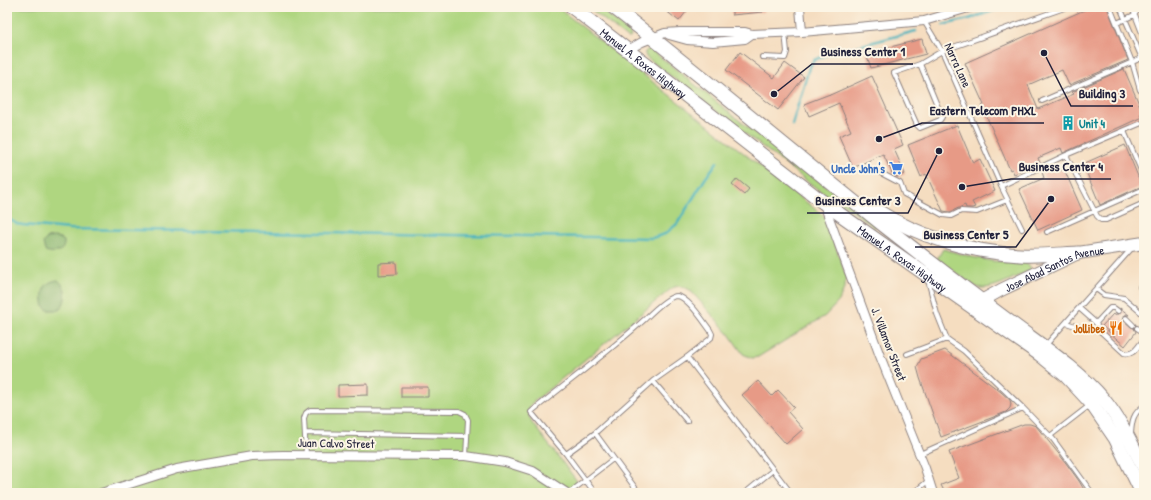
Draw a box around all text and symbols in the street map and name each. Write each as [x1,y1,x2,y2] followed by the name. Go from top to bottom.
[597,24,691,102] street label: Manuel A. Roxas Highway
[812,39,913,64] callout: Business Center 1
[940,40,976,90] street label: Narra Lane
[821,42,905,60] text: Business Center 1
[1071,81,1133,106] callout: Building 3
[1079,84,1125,103] text: Building 3
[922,98,1044,123] callout: Eastern Telecom PHXL
[930,101,1036,119] text: Eastern Telecom PHXL
[1060,115,1076,131] building icon: Unit 4
[1079,115,1106,132] place label: Unit 4
[1011,154,1111,179] callout: Business Center 4
[1019,157,1103,175] text: Business Center 4
[831,160,885,177] place label: Uncle John's
[888,160,904,176] supermarket icon: Uncle John's
[807,188,908,213] callout: Business Center 3
[815,191,901,209] text: Business Center 3
[854,221,951,295] street label: Manuel A. Roxas Highway
[915,222,1016,247] callout: Business Center 5
[923,225,1009,243] text: Business Center 5
[1001,241,1105,296] street label: Jose Abad Santos Avenue
[867,305,911,384] street label: J. Villamor Street
[1073,320,1105,337] place label: Jollibee
[1108,320,1124,336] restaurant icon: Jollibee
[297,434,375,452] street label: Juan Calvo Street

